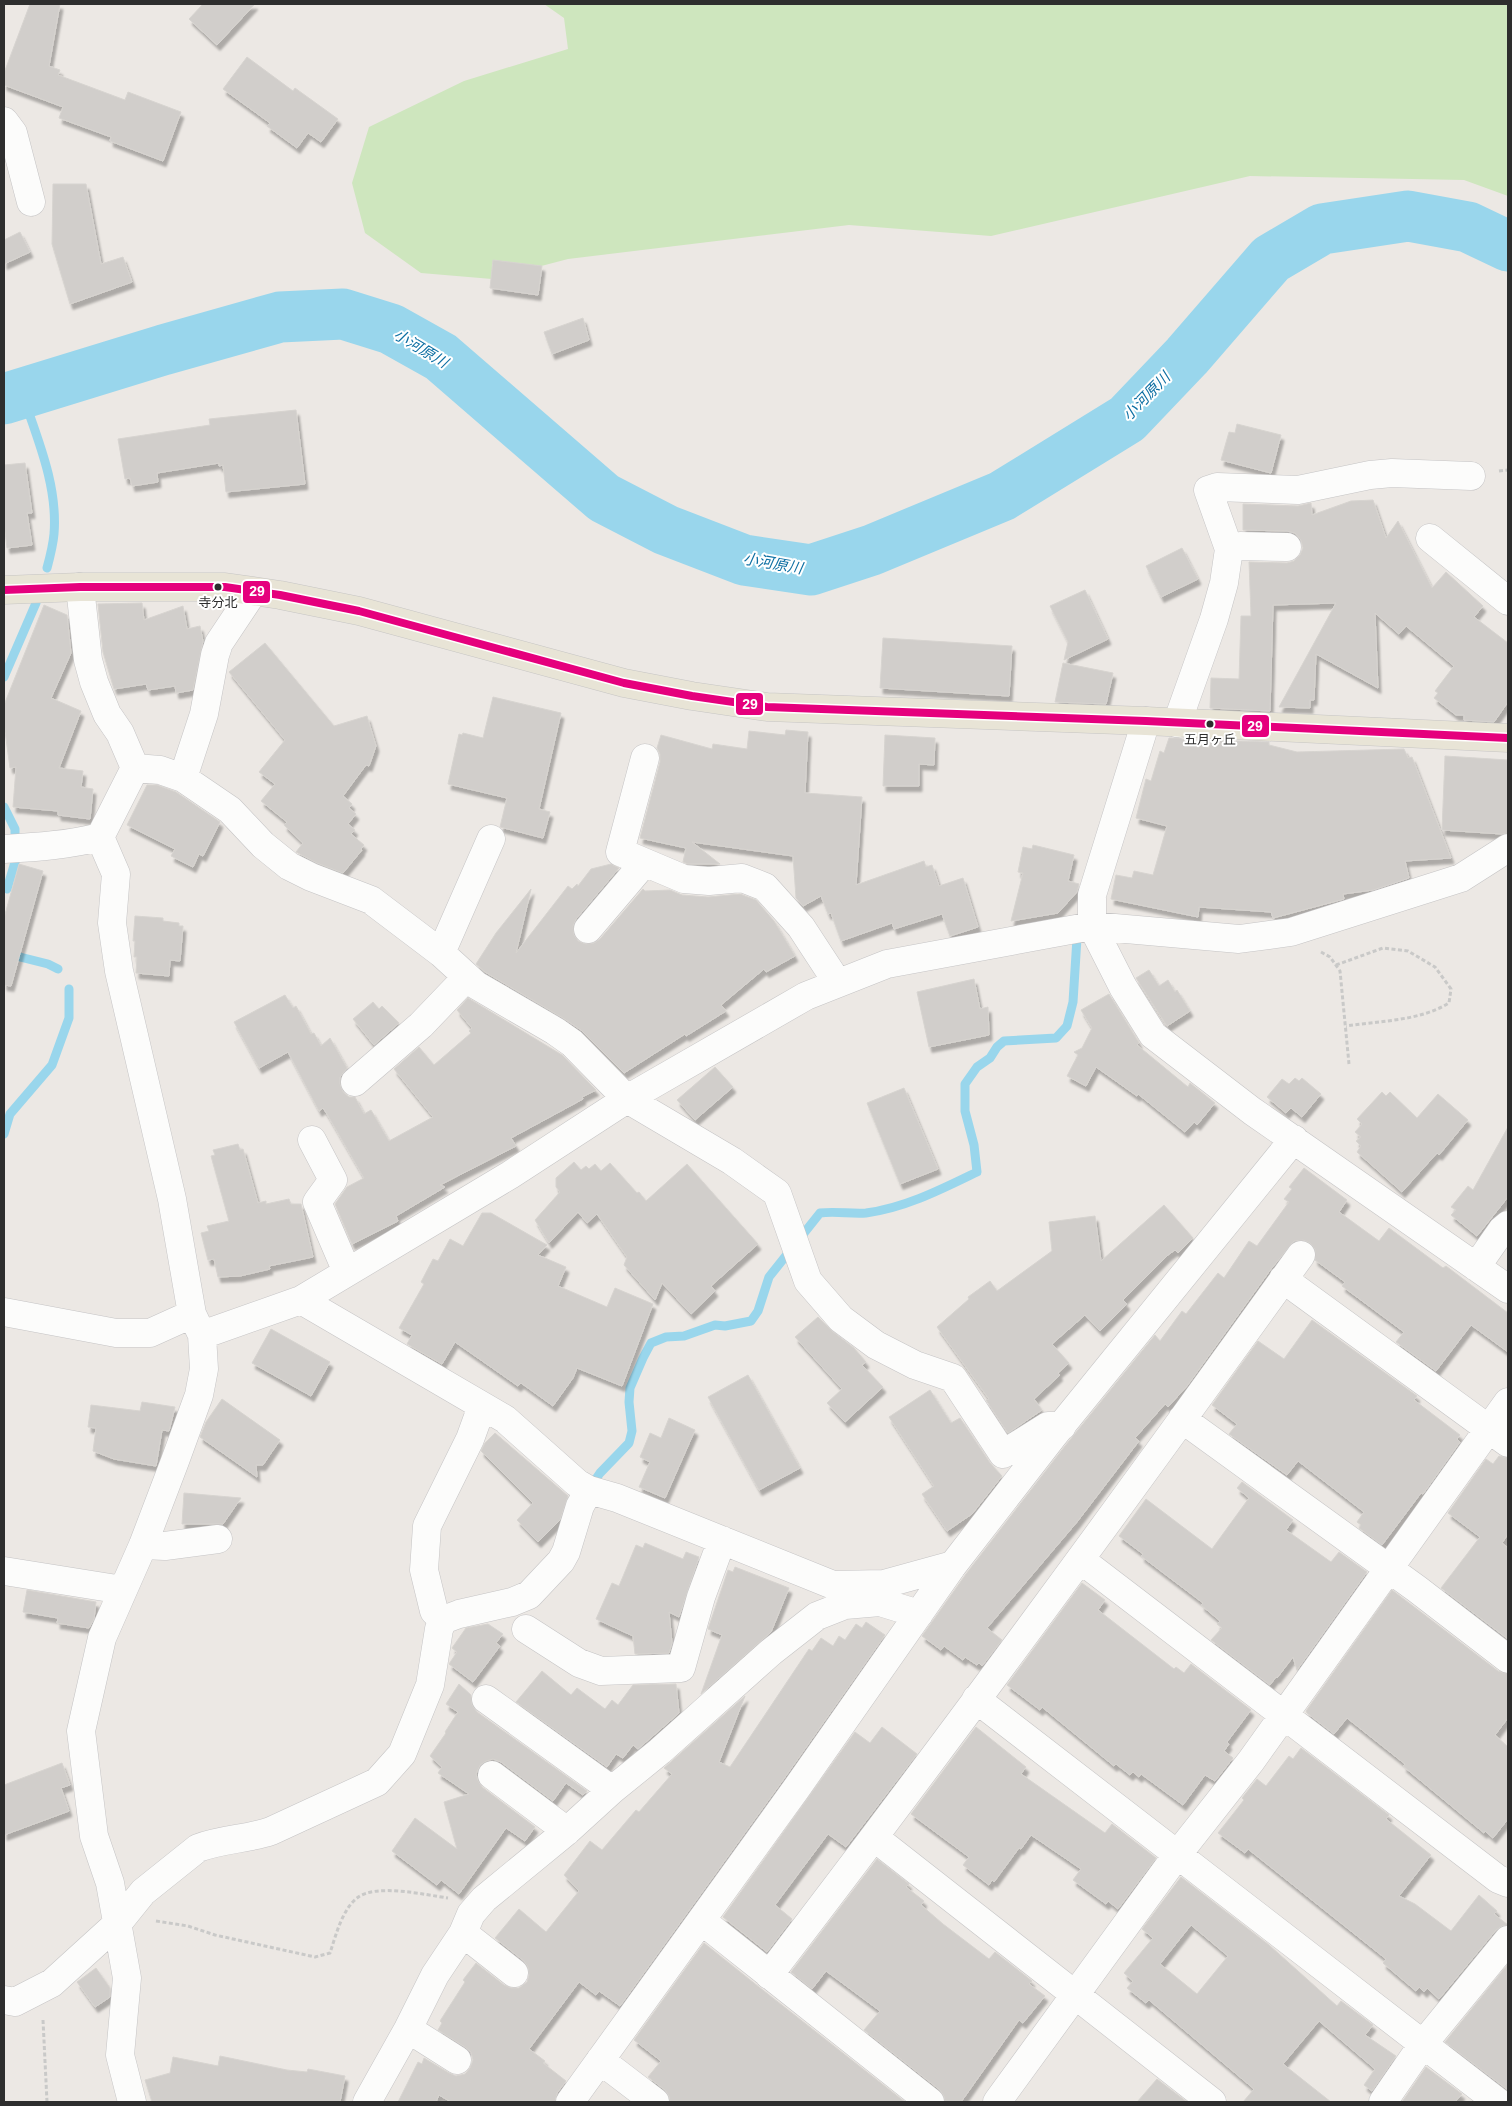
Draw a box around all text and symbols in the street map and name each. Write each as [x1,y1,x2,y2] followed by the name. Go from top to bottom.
[391,325,453,372] water label: 小河原川
[1119,367,1174,423] water label: 小河原川
[742,549,806,577] water label: 小河原川
[242,580,271,604] line badge: 29
[213,582,223,592] marker: 寺分北
[249,583,265,599] text: 29
[198,595,238,610] place label: 寺分北
[735,692,764,716] line badge: 29
[742,696,758,712] text: 29
[1241,714,1270,738] line badge: 29
[1247,718,1263,734] text: 29
[1205,719,1215,729] marker: 五月ヶ丘
[1184,732,1236,747] place label: 五月ヶ丘

